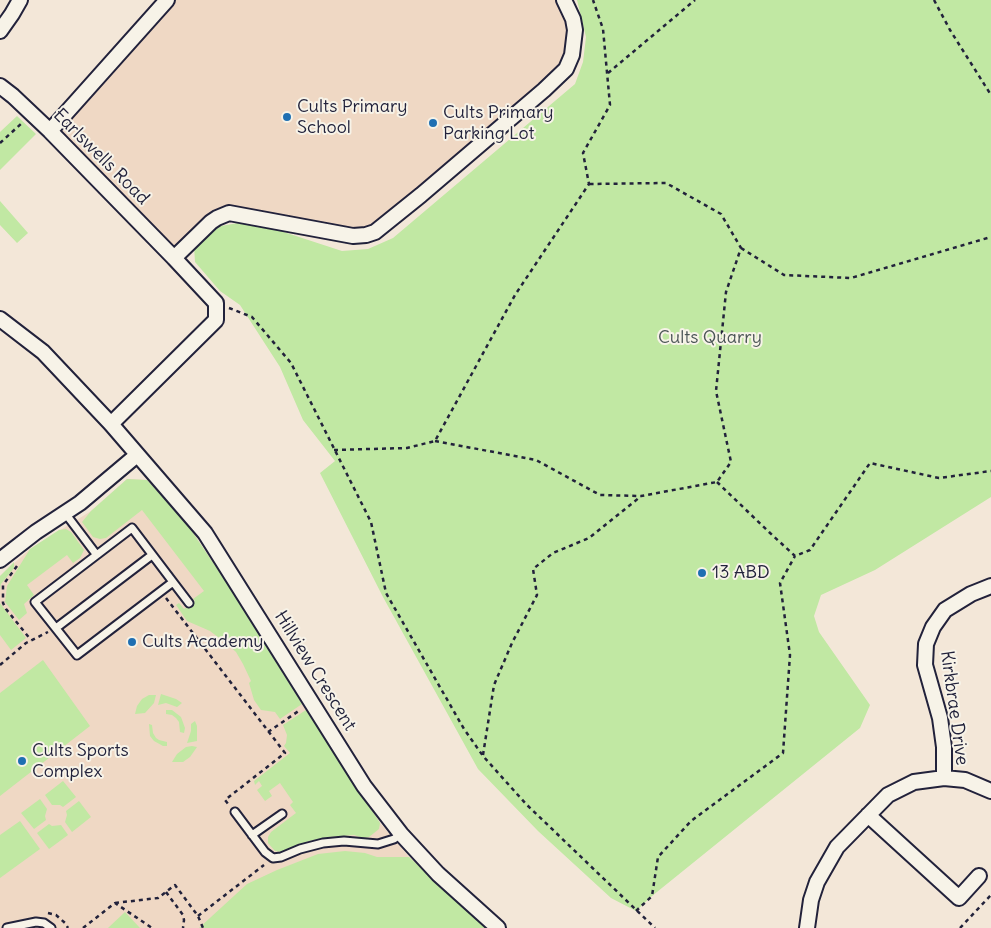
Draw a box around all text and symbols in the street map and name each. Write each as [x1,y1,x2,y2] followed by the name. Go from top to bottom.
[297,96,407,138] place label: Cults Primary School
[443,102,553,144] place label: Cults Primary Parking Lot
[49,105,153,209] street label: Earlswells Road
[281,111,293,123] marker: Cults Primary School
[427,117,439,129] marker: Cults Primary Parking Lot
[658,327,762,349] park label: Cults Quarry
[712,562,770,584] place label: 13 ABD
[696,567,708,579] marker: 13 ABD
[269,607,361,735] street label: Hillview Crescent
[142,631,264,653] place label: Cults Academy
[126,636,138,648] marker: Cults Academy
[935,649,973,767] street label: Kirkbrae Drive
[32,740,129,782] place label: Cults Sports Complex
[16,755,28,767] marker: Cults Sports Complex

